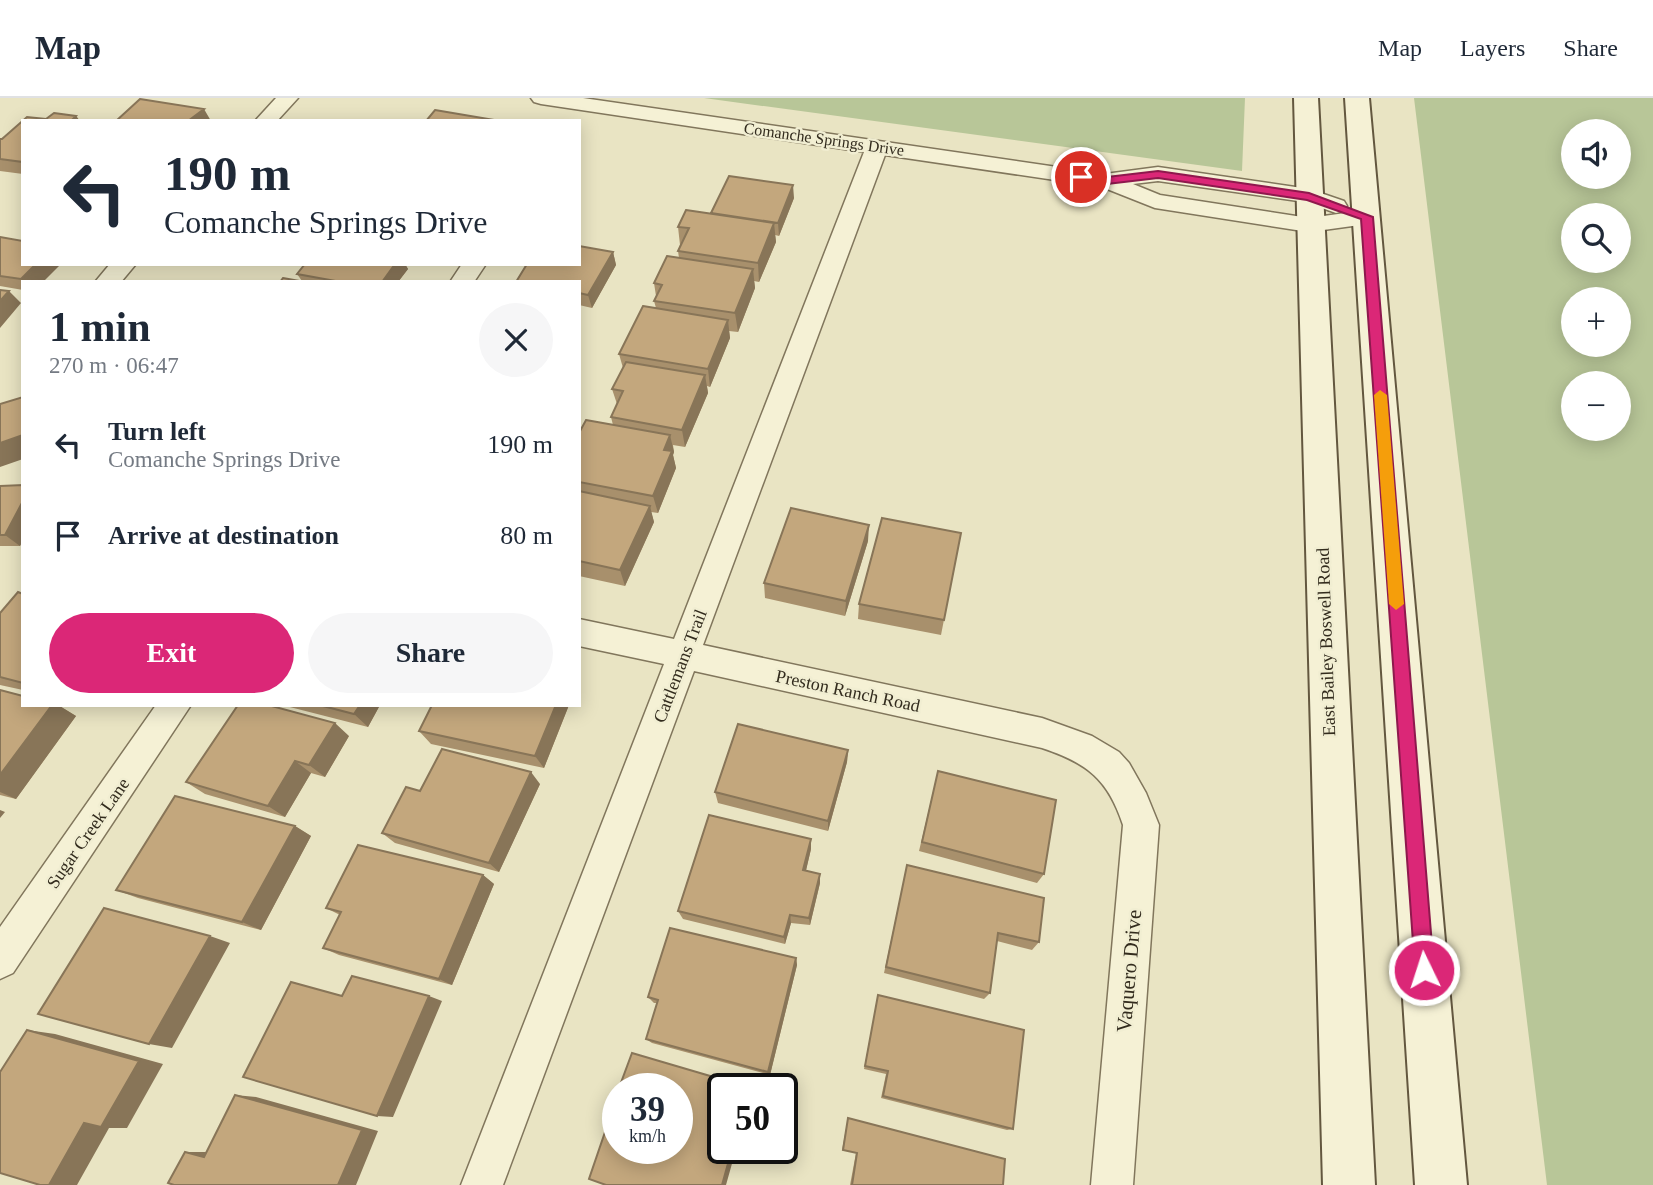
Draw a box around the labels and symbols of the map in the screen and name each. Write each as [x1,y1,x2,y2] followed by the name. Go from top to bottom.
[743,119,905,160] street label: Comanche Springs Drive
[1051,147,1111,207] pin
[1313,547,1339,737] street label: East Bailey Boswell Road
[649,607,711,725] street label: Cattlemans Trail
[774,666,922,716] street label: Preston Ranch Road
[43,774,133,892] street label: Sugar Creek Lane
[1112,909,1146,1033] street label: Vaquero Drive
[1387,933,1461,1007] position arrow
[707,1073,798,1164] speed limit sign: 50

